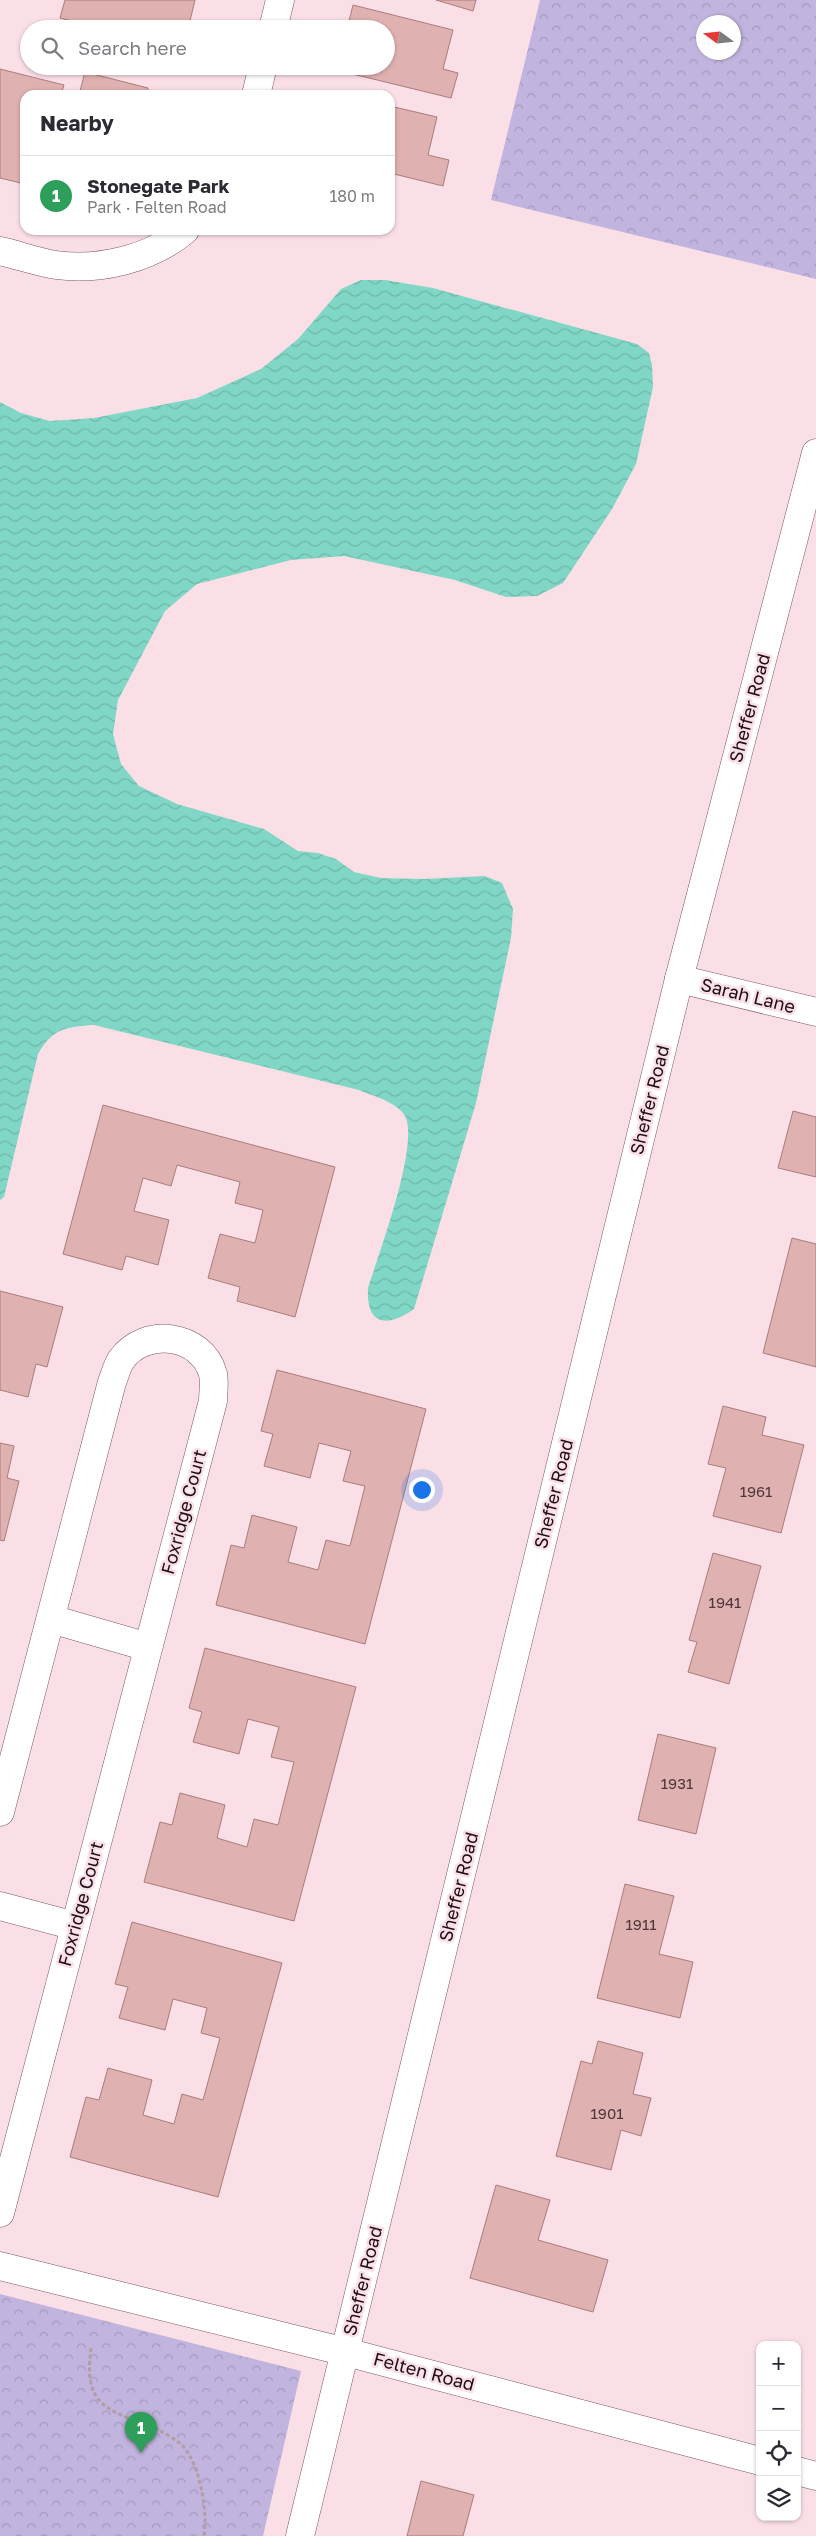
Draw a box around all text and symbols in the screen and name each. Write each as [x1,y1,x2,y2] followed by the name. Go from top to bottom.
[696,15,741,60] north arrow
[20,20,395,75] search box
[38,34,66,62] icon: search
[78,36,187,59] text: Search here
[40,110,114,136] text: Nearby
[87,174,229,197] text: Stonegate Park
[52,186,60,206] text: 1
[329,186,375,206] text: 180 m
[87,197,227,217] text: Park · Felten Road
[724,651,774,765] street label: Sheffer Road
[699,973,798,1017] street label: Sarah Lane
[625,1043,673,1157] street label: Sheffer Road
[529,1437,577,1551] street label: Sheffer Road
[156,1447,210,1577] street label: Foxridge Court
[409,1477,435,1503] your location
[740,1482,772,1500] house number: 1961
[709,1593,741,1611] house number: 1941
[661,1774,693,1792] house number: 1931
[434,1830,482,1944] street label: Sheffer Road
[53,1839,107,1969] street label: Foxridge Court
[626,1915,656,1933] house number: 1911
[591,2104,623,2122] house number: 1901
[338,2224,386,2338] street label: Sheffer Road
[756,2341,801,2521] map controls
[756,2341,801,2386] button: +
[371,2347,477,2395] street label: Felten Road
[756,2386,801,2431] button: −
[125,2412,157,2453] pin: 1
[756,2431,801,2476] button: locate
[756,2476,801,2521] button: layers

